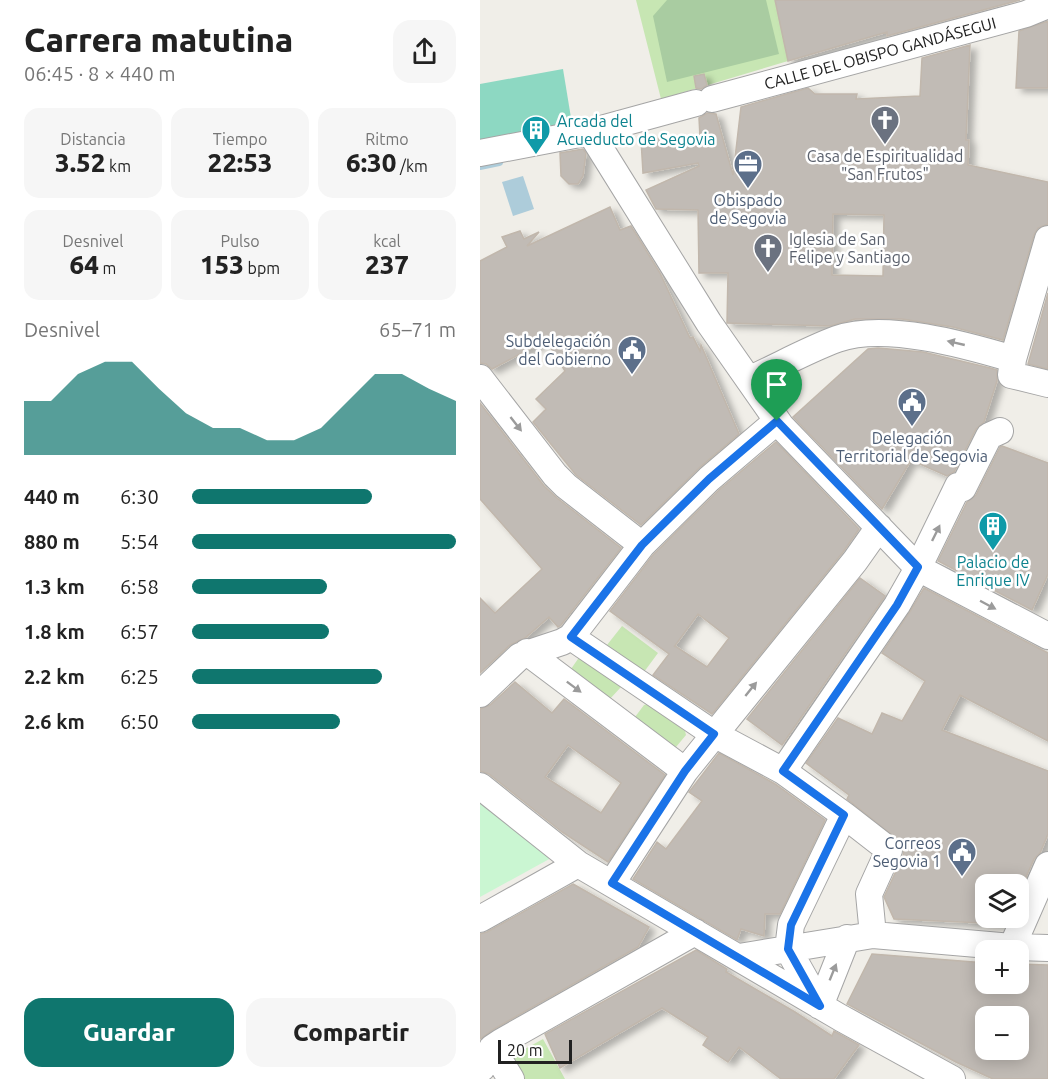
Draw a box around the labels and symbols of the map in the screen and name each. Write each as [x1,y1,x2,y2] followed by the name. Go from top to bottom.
[762,11,998,93] street label: CALLE DEL OBISPO GANDÁSEGUI
[869,104,901,146] church icon: Casa de Espiritualidad "San Frutos"
[557,112,716,148] place label: Arcada del Acueducto de Segovia
[520,114,552,156] building icon: Arcada del Acueducto de Segovia
[807,147,963,183] place label: Casa de Espiritualidad "San Frutos"
[732,148,764,190] office icon: Obispado de Segovia
[709,191,787,227] place label: Obispado de Segovia
[789,230,910,266] place label: Iglesia de San Felipe y Santiago
[752,232,784,274] church icon: Iglesia de San Felipe y Santiago
[506,332,611,368] place label: Subdelegación del Gobierno
[616,334,648,376] public building icon: Subdelegación del Gobierno
[946,338,965,347] one-way arrow
[751,359,802,421] pin
[896,386,928,428] public building icon: Delegación Territorial de Segovia
[509,417,521,432] one-way arrow
[836,429,988,465] place label: Delegación Territorial de Segovia
[977,510,1009,552] building icon: Palacio de Enrique IV
[931,524,940,541] one-way arrow
[956,553,1030,589] place label: Palacio de Enrique IV
[980,600,997,610] one-way arrow
[566,681,581,693] one-way arrow
[745,681,758,697] one-way arrow
[873,834,941,870] place label: Correos Segovia 1
[946,836,978,878] public building icon: Correos Segovia 1
[829,963,839,981] one-way arrow
[498,1037,572,1064] scale bar

